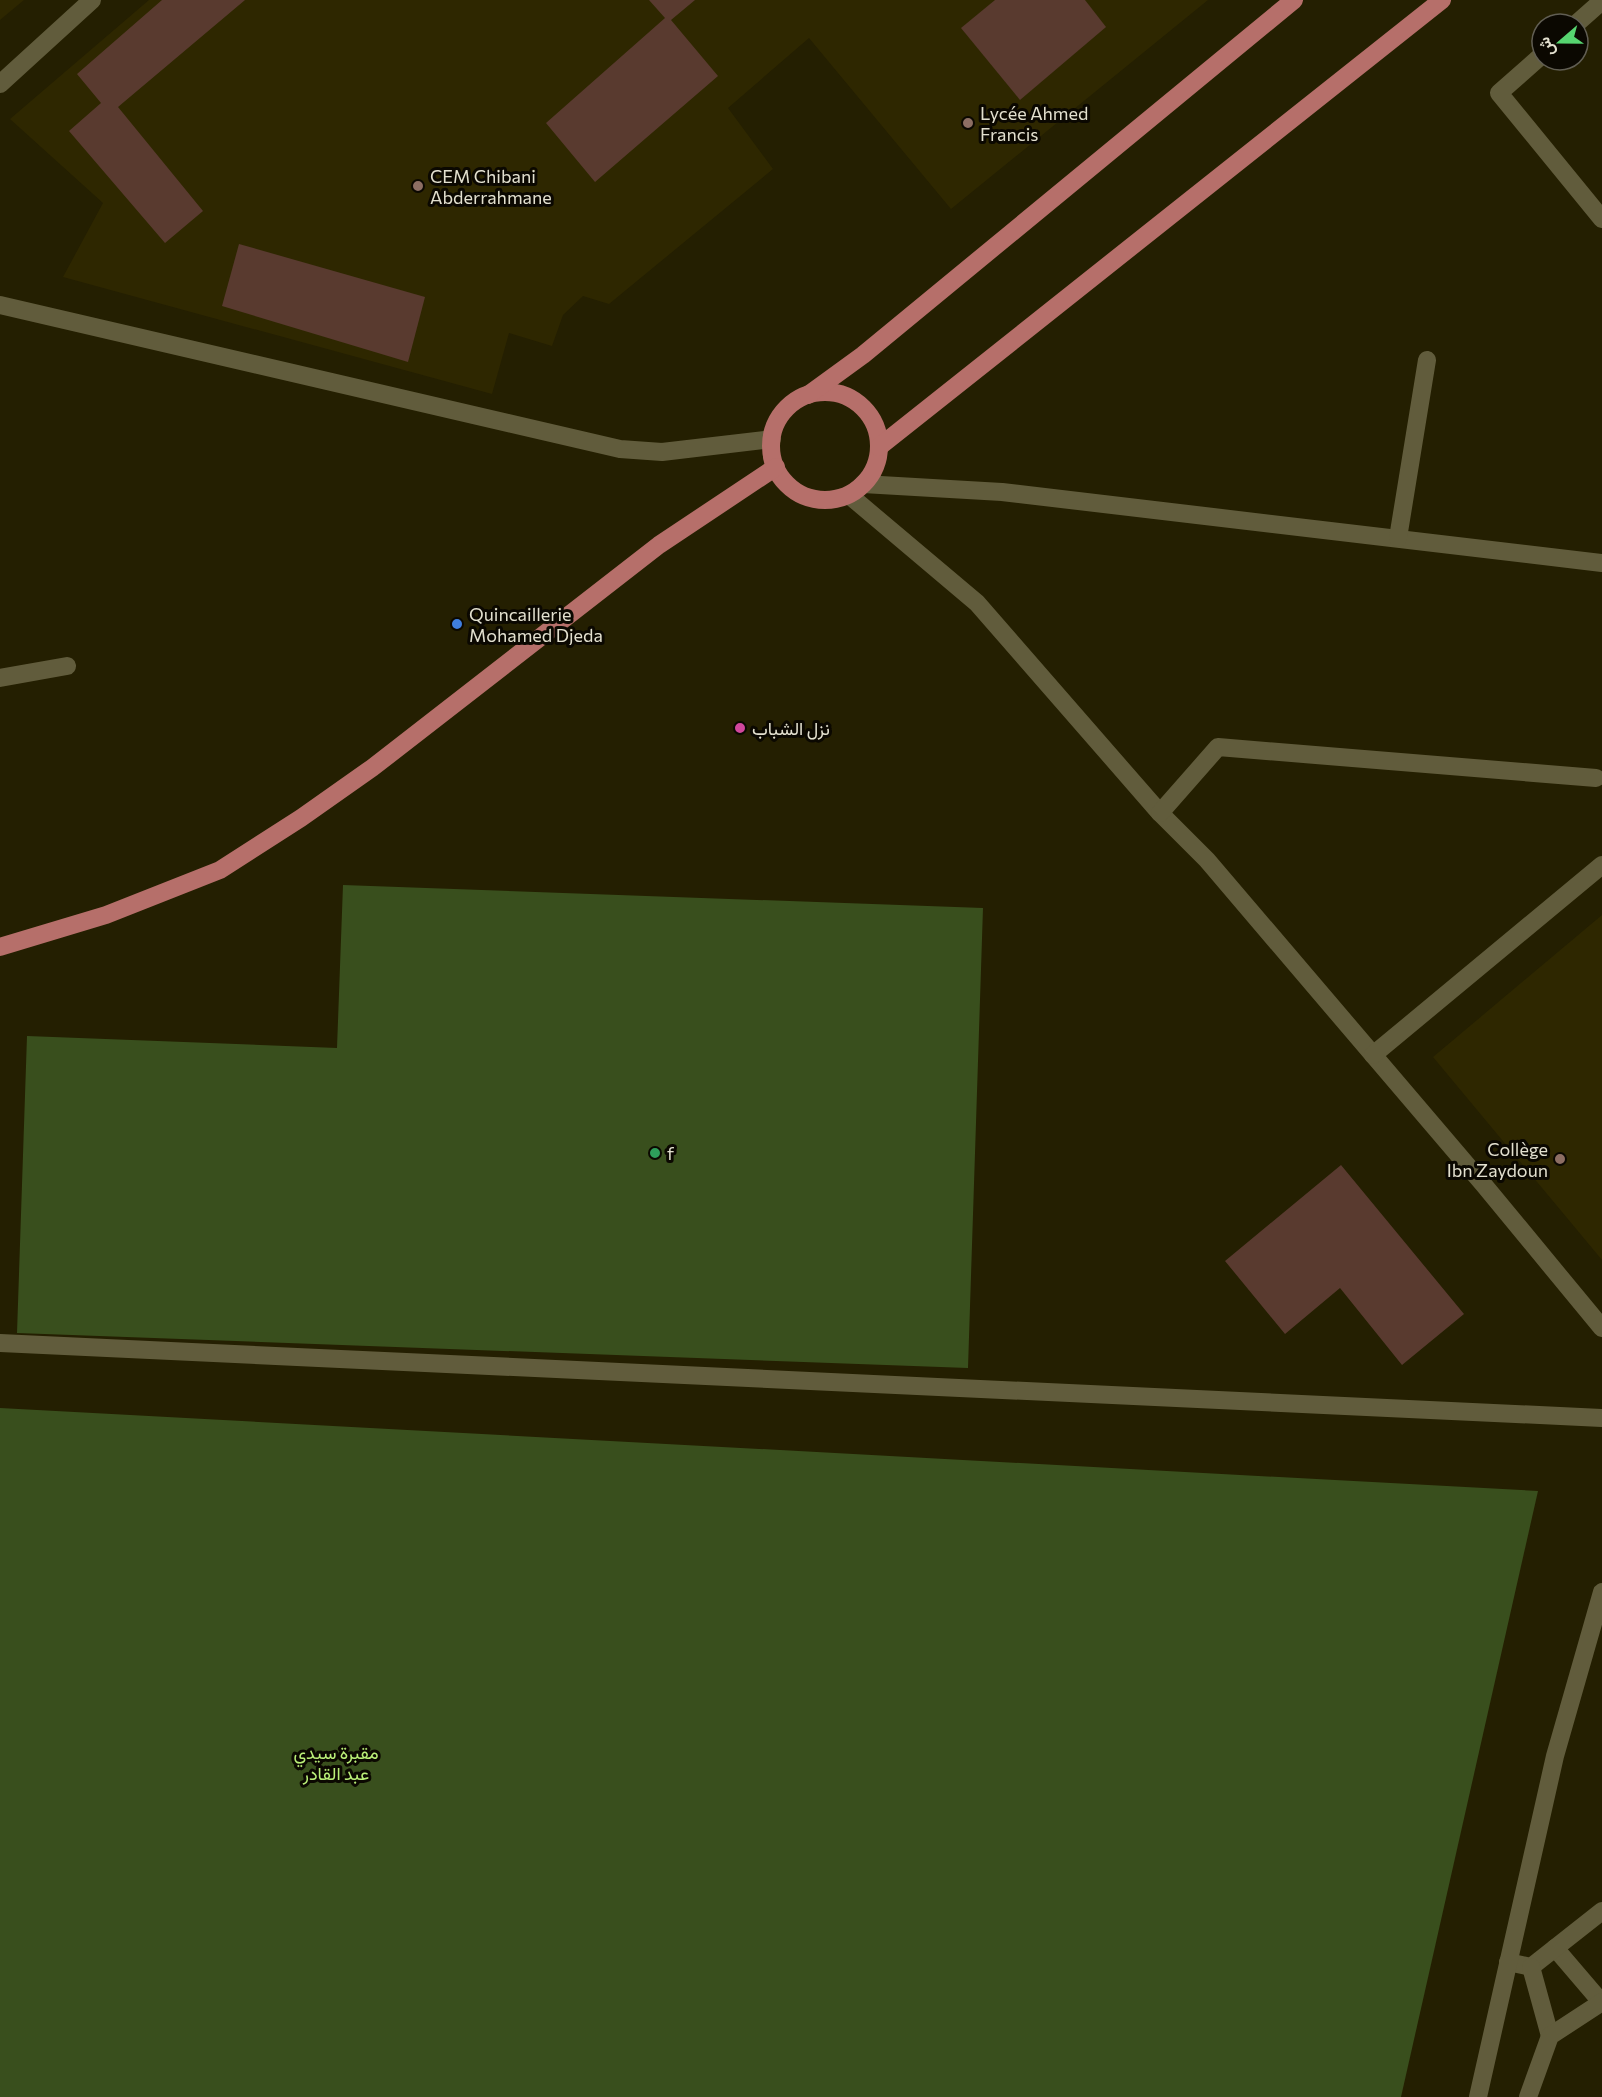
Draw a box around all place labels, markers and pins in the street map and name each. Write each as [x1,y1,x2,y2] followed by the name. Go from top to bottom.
[980,102,1088,145] place label: Lycée Ahmed Francis
[961,116,975,130] marker: Lycée Ahmed Francis
[430,165,552,208] place label: CEM Chibani Abderrahmane
[411,179,425,193] marker: CEM Chibani Abderrahmane
[469,603,603,646] place label: Quincaillerie Mohamed Djeda
[450,617,464,631] marker: Quincaillerie Mohamed Djeda
[752,717,830,740] place label: نزل الشباب
[733,721,747,735] marker: نزل الشباب
[1447,1138,1548,1181] place label: Collège Ibn Zaydoun
[667,1142,675,1164] place label: f
[648,1146,662,1160] marker: f
[1553,1152,1567,1166] marker: Collège Ibn Zaydoun

